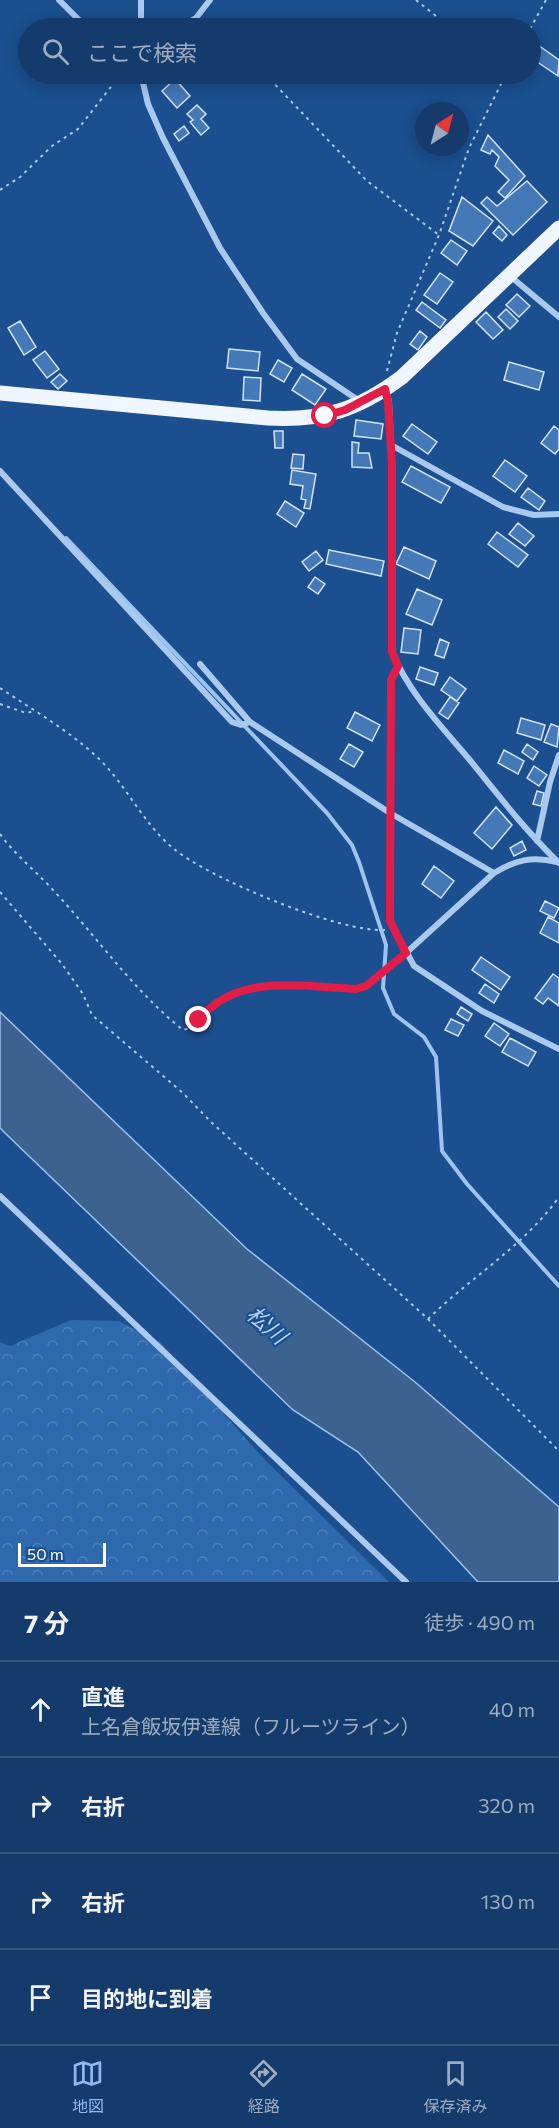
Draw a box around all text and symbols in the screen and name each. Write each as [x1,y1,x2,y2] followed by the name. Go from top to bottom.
[18,18,541,84] search box
[39,35,72,68] icon: search
[87,39,197,66] text: ここで検索
[415,102,469,156] north arrow
[311,402,337,428] route start
[185,1006,211,1032] route end
[242,1300,294,1351] water label: 松川
[18,1540,106,1568] scale bar
[27,1544,64,1563] text: 50 m
[24,1607,69,1638] text: 7 分
[424,1610,535,1634] text: 徒歩 · 490 m
[81,1683,125,1710] text: 直進
[24,1693,57,1726] icon: ahead
[489,1697,535,1721] text: 40 m
[81,1714,421,1738] text: 上名倉飯坂伊達線（フルーツライン）
[24,1789,57,1822] icon: right
[81,1793,125,1820] text: 右折
[478,1793,535,1817] text: 320 m
[24,1885,57,1918] icon: right
[81,1889,125,1916] text: 右折
[481,1889,535,1913] text: 130 m
[24,1981,57,2014] icon: arrive
[81,1985,213,2012] text: 目的地に到着
[71,2057,104,2117] tab: 地図
[247,2057,280,2117] tab: 経路
[423,2057,487,2117] tab: 保存済み

